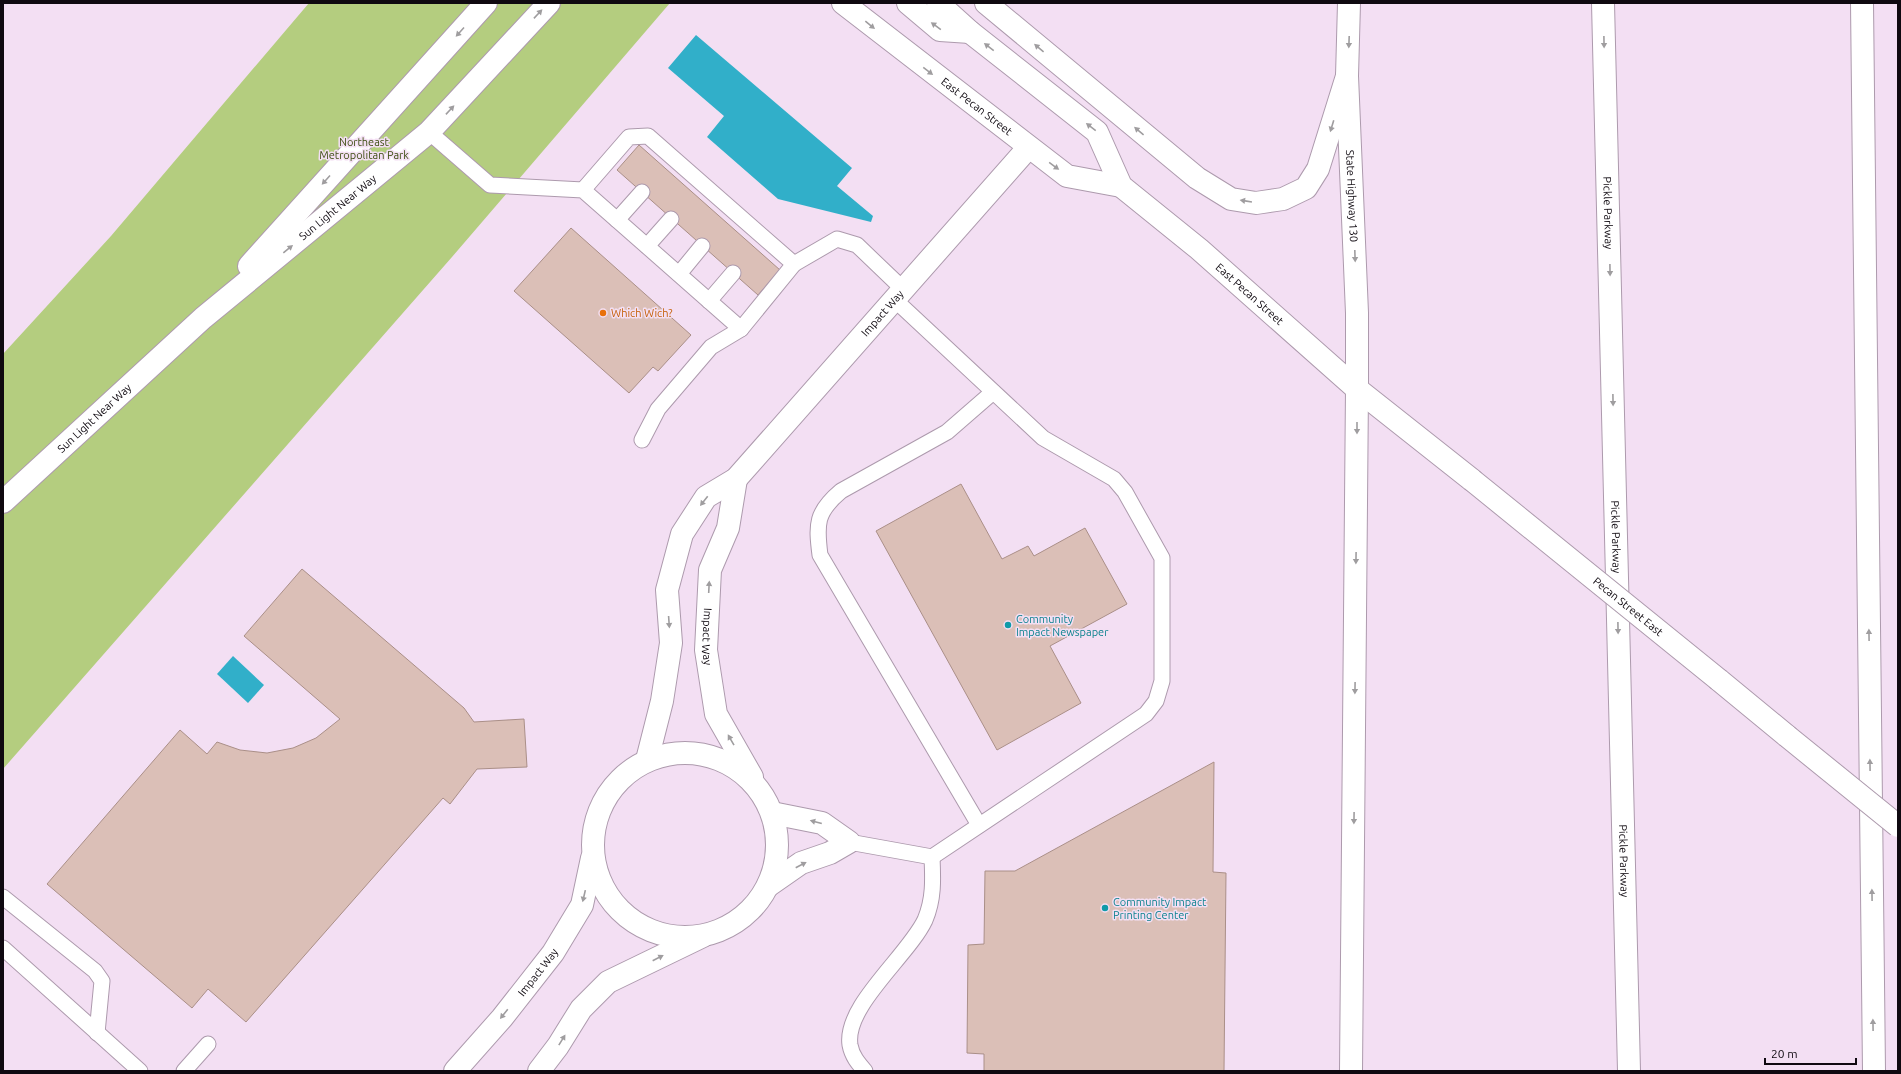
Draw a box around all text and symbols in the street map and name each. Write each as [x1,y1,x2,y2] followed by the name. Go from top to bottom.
[534,9,543,19] one-way arrow
[865,21,876,29] one-way arrow
[930,21,941,30] one-way arrow
[455,27,464,37] one-way arrow
[1346,36,1352,49] one-way arrow
[1601,36,1607,49] one-way arrow
[983,42,994,51] one-way arrow
[1034,43,1045,52] one-way arrow
[923,66,934,75] one-way arrow
[939,75,1015,138] street label: East Pecan Street
[445,105,454,114] one-way arrow
[1329,121,1335,133] one-way arrow
[1085,123,1096,132] one-way arrow
[1134,126,1145,135] one-way arrow
[319,136,409,161] park label: Northeast Metropolitan Park
[1344,149,1360,242] street label: State Highway 130
[1049,162,1059,170] one-way arrow
[297,172,379,242] street label: Sun Light Near Way
[321,175,330,185] one-way arrow
[1601,176,1615,250] street label: Pickle Parkway
[1240,198,1252,204] one-way arrow
[282,244,293,253] one-way arrow
[1352,250,1358,263] one-way arrow
[1214,261,1287,327] street label: East Pecan Street
[1606,264,1613,276] one-way arrow
[859,287,906,339] street label: Impact Way
[611,307,673,319] place label: Which Wich?
[598,308,608,318] marker: Which Wich?
[55,381,134,455] street label: Sun Light Near Way
[1610,394,1616,407] one-way arrow
[1354,422,1360,435] one-way arrow
[700,496,709,507] one-way arrow
[1609,500,1623,574] street label: Pickle Parkway
[1353,552,1359,565] one-way arrow
[1591,575,1666,639] street label: Pecan Street East
[705,581,712,593] one-way arrow
[700,608,714,667] street label: Impact Way
[1016,613,1109,638] place label: Community Impact Newspaper
[666,616,673,628] one-way arrow
[1003,620,1013,630] marker: Community Impact Newspaper
[1615,622,1621,635] one-way arrow
[1866,628,1872,641] one-way arrow
[1352,682,1358,695] one-way arrow
[728,734,734,746] one-way arrow
[1867,758,1873,771] one-way arrow
[1351,812,1357,825] one-way arrow
[810,819,822,825] one-way arrow
[1617,824,1631,898] street label: Pickle Parkway
[795,861,807,868] one-way arrow
[1869,888,1875,901] one-way arrow
[581,890,587,902] one-way arrow
[1113,896,1207,921] place label: Community Impact Printing Center
[1100,903,1110,913] marker: Community Impact Printing Center
[515,946,561,999] street label: Impact Way
[653,955,664,962] one-way arrow
[500,1009,509,1020] one-way arrow
[1870,1018,1876,1031] one-way arrow
[558,1035,566,1045] one-way arrow
[1765,1040,1856,1066] scale bar
[1771,1047,1798,1060] text: 20 m

